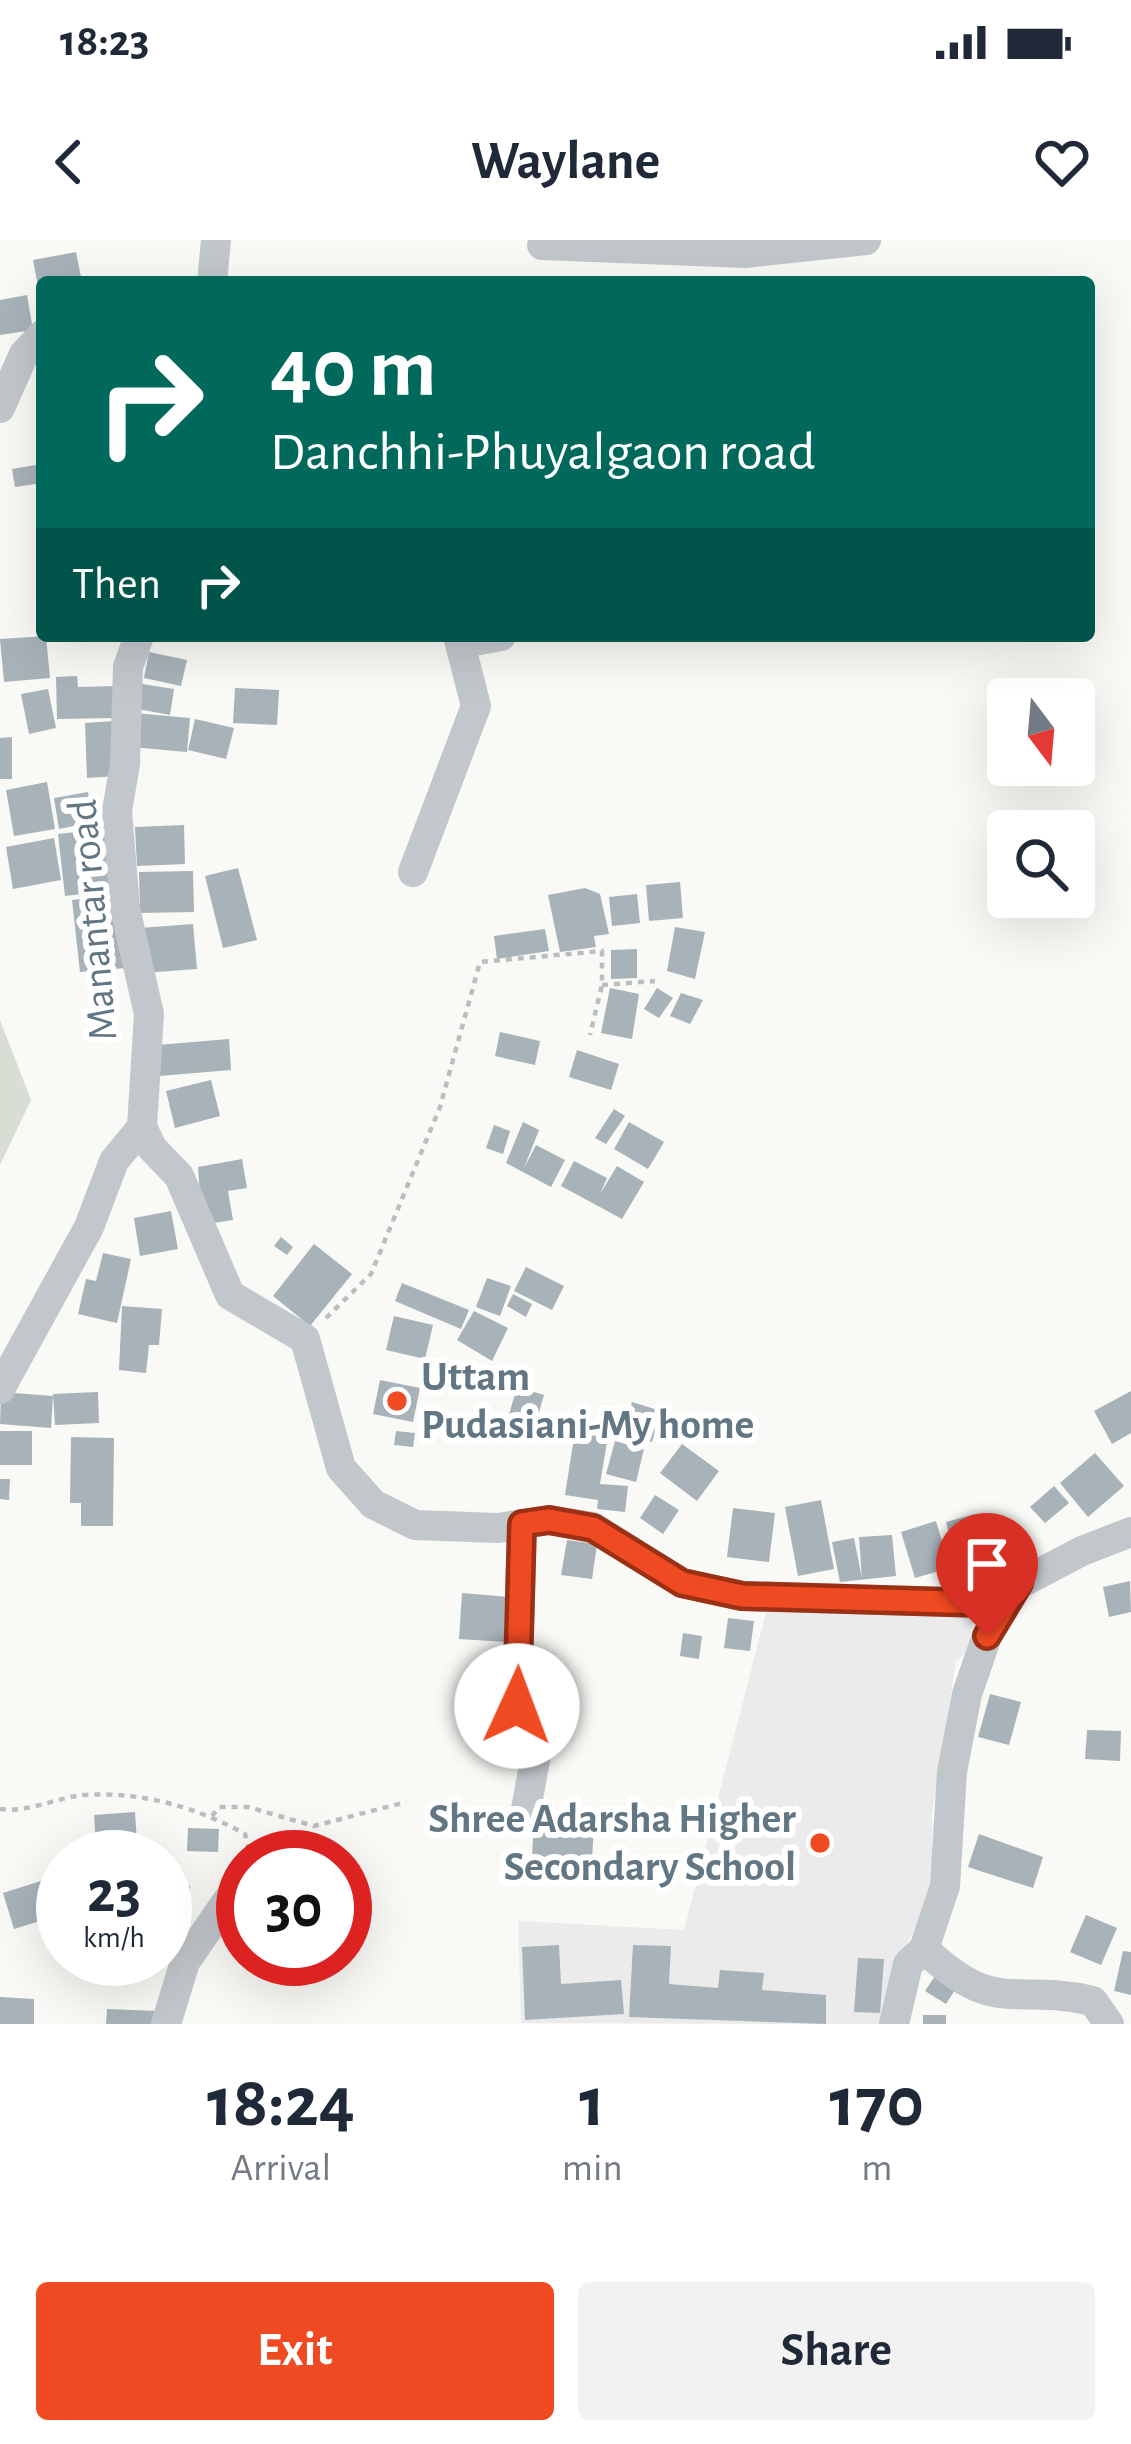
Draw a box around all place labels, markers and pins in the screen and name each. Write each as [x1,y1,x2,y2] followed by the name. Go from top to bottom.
[421,1356,754,1446] place label: Uttam Pudasiani-My home
[384,1388,410,1414] marker: Uttam Pudasiani-My home
[936,1513,1038,1636] pin
[428,1798,796,1888] place label: Shree Adarsha Higher Secondary School
[807,1830,833,1856] marker: Shree Adarsha Higher Secondary School

